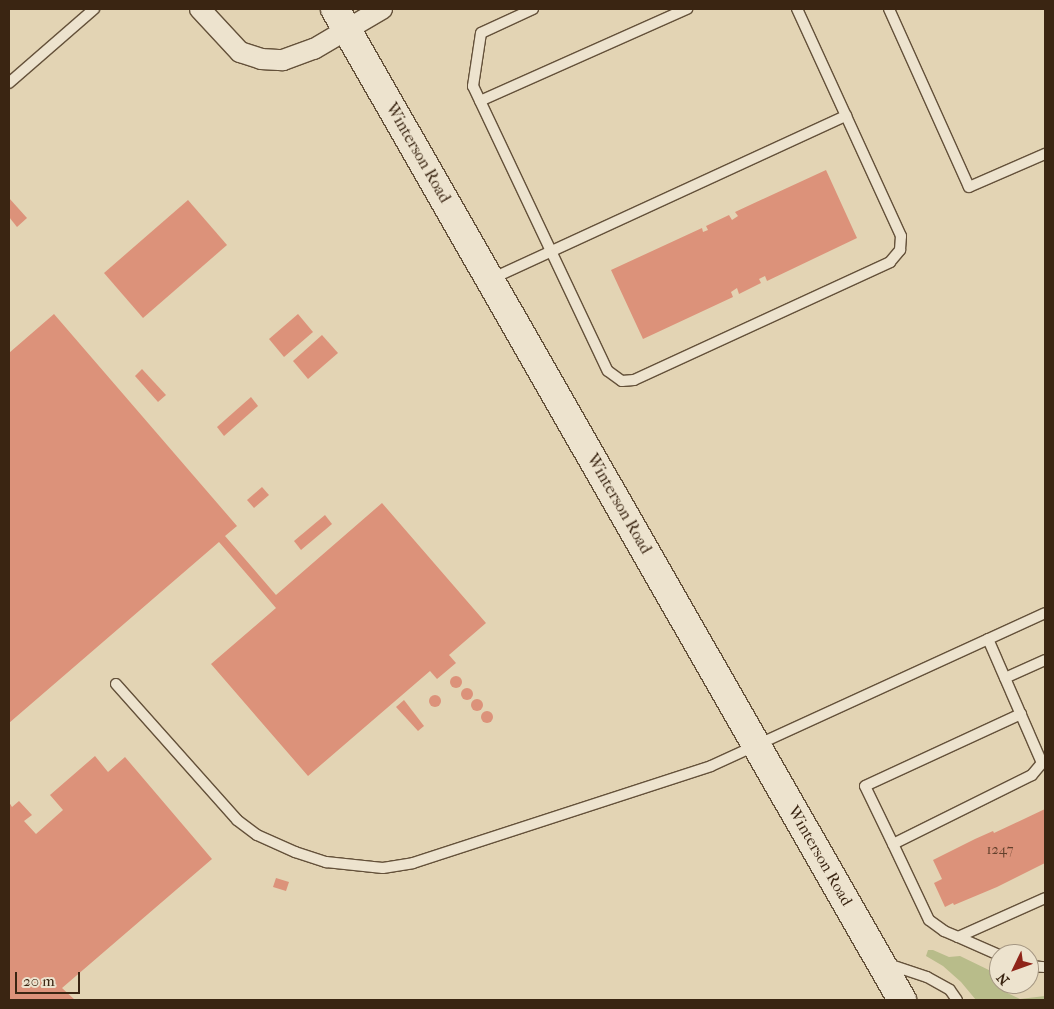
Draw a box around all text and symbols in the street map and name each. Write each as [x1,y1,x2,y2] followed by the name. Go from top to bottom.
[382,100,454,206] street label: Winterson Road
[583,451,655,557] street label: Winterson Road
[784,803,856,909] street label: Winterson Road
[987,842,1013,858] house number: 1247
[989,944,1039,994] north arrow
[18,962,82,994] scale bar
[993,969,1013,988] text: N
[23,972,55,990] text: 20 m

